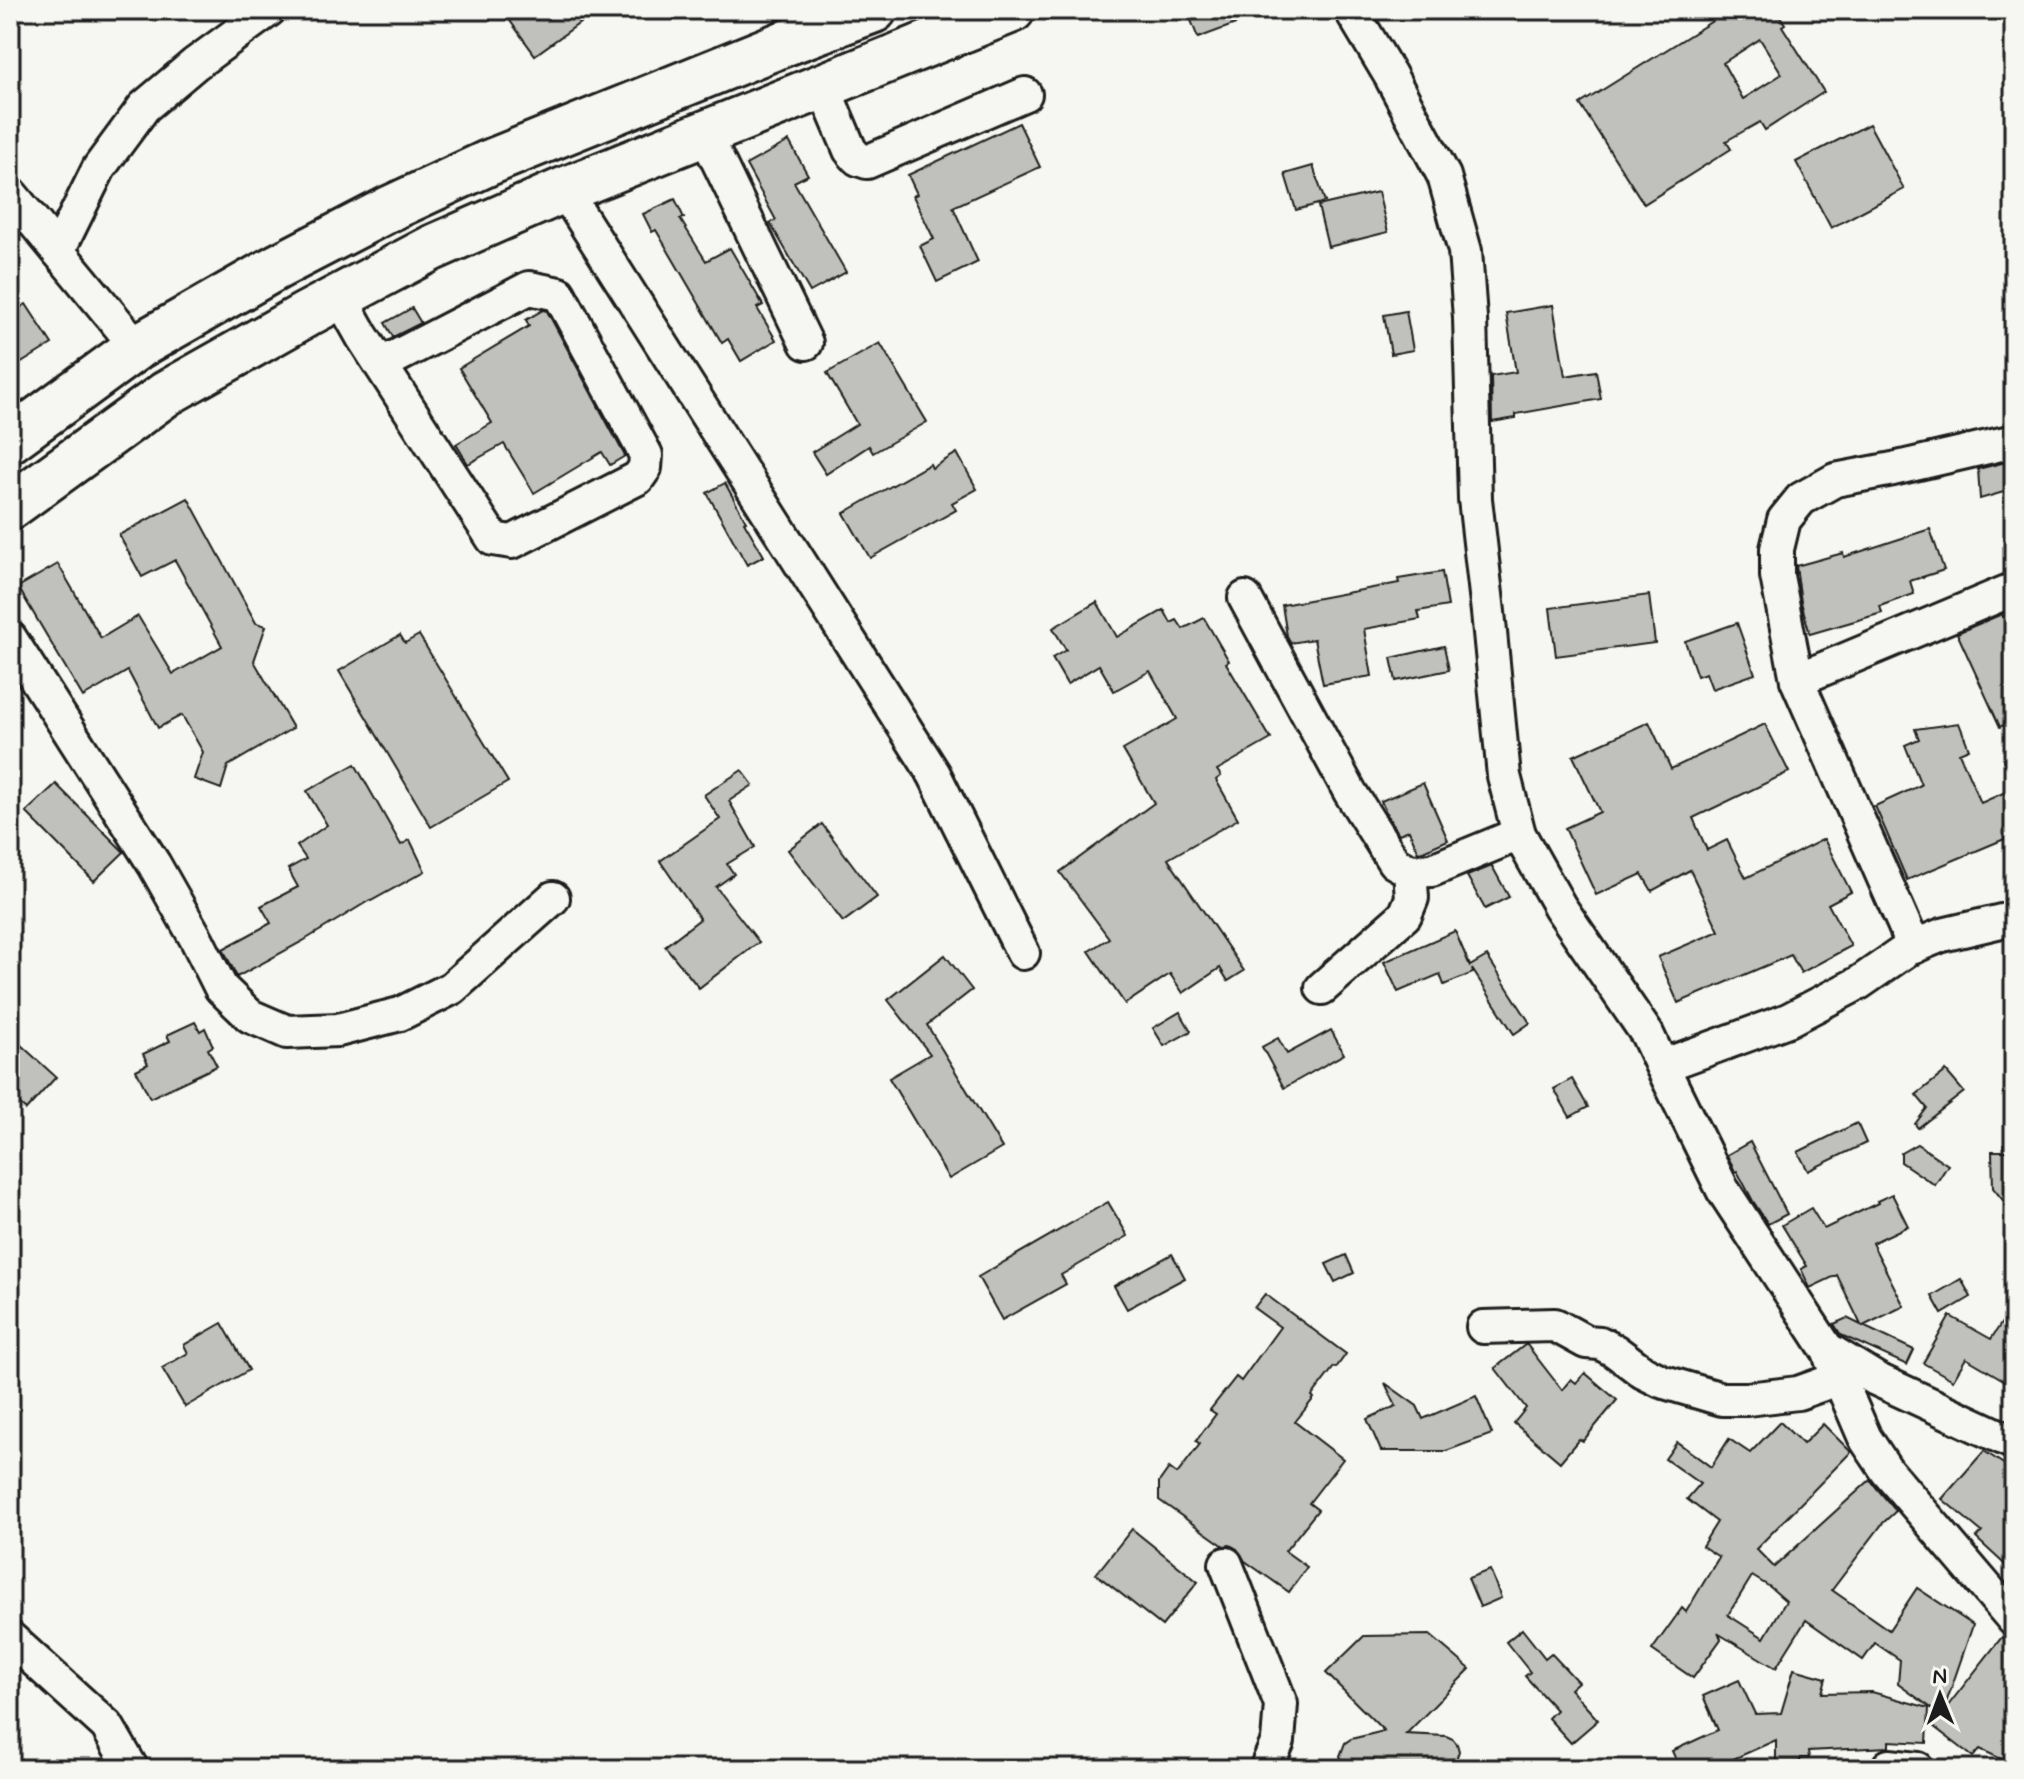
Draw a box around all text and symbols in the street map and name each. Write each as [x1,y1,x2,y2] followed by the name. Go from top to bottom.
[1900,1655,1980,1735] north arrow
[1932,1663,1947,1691] text: N

